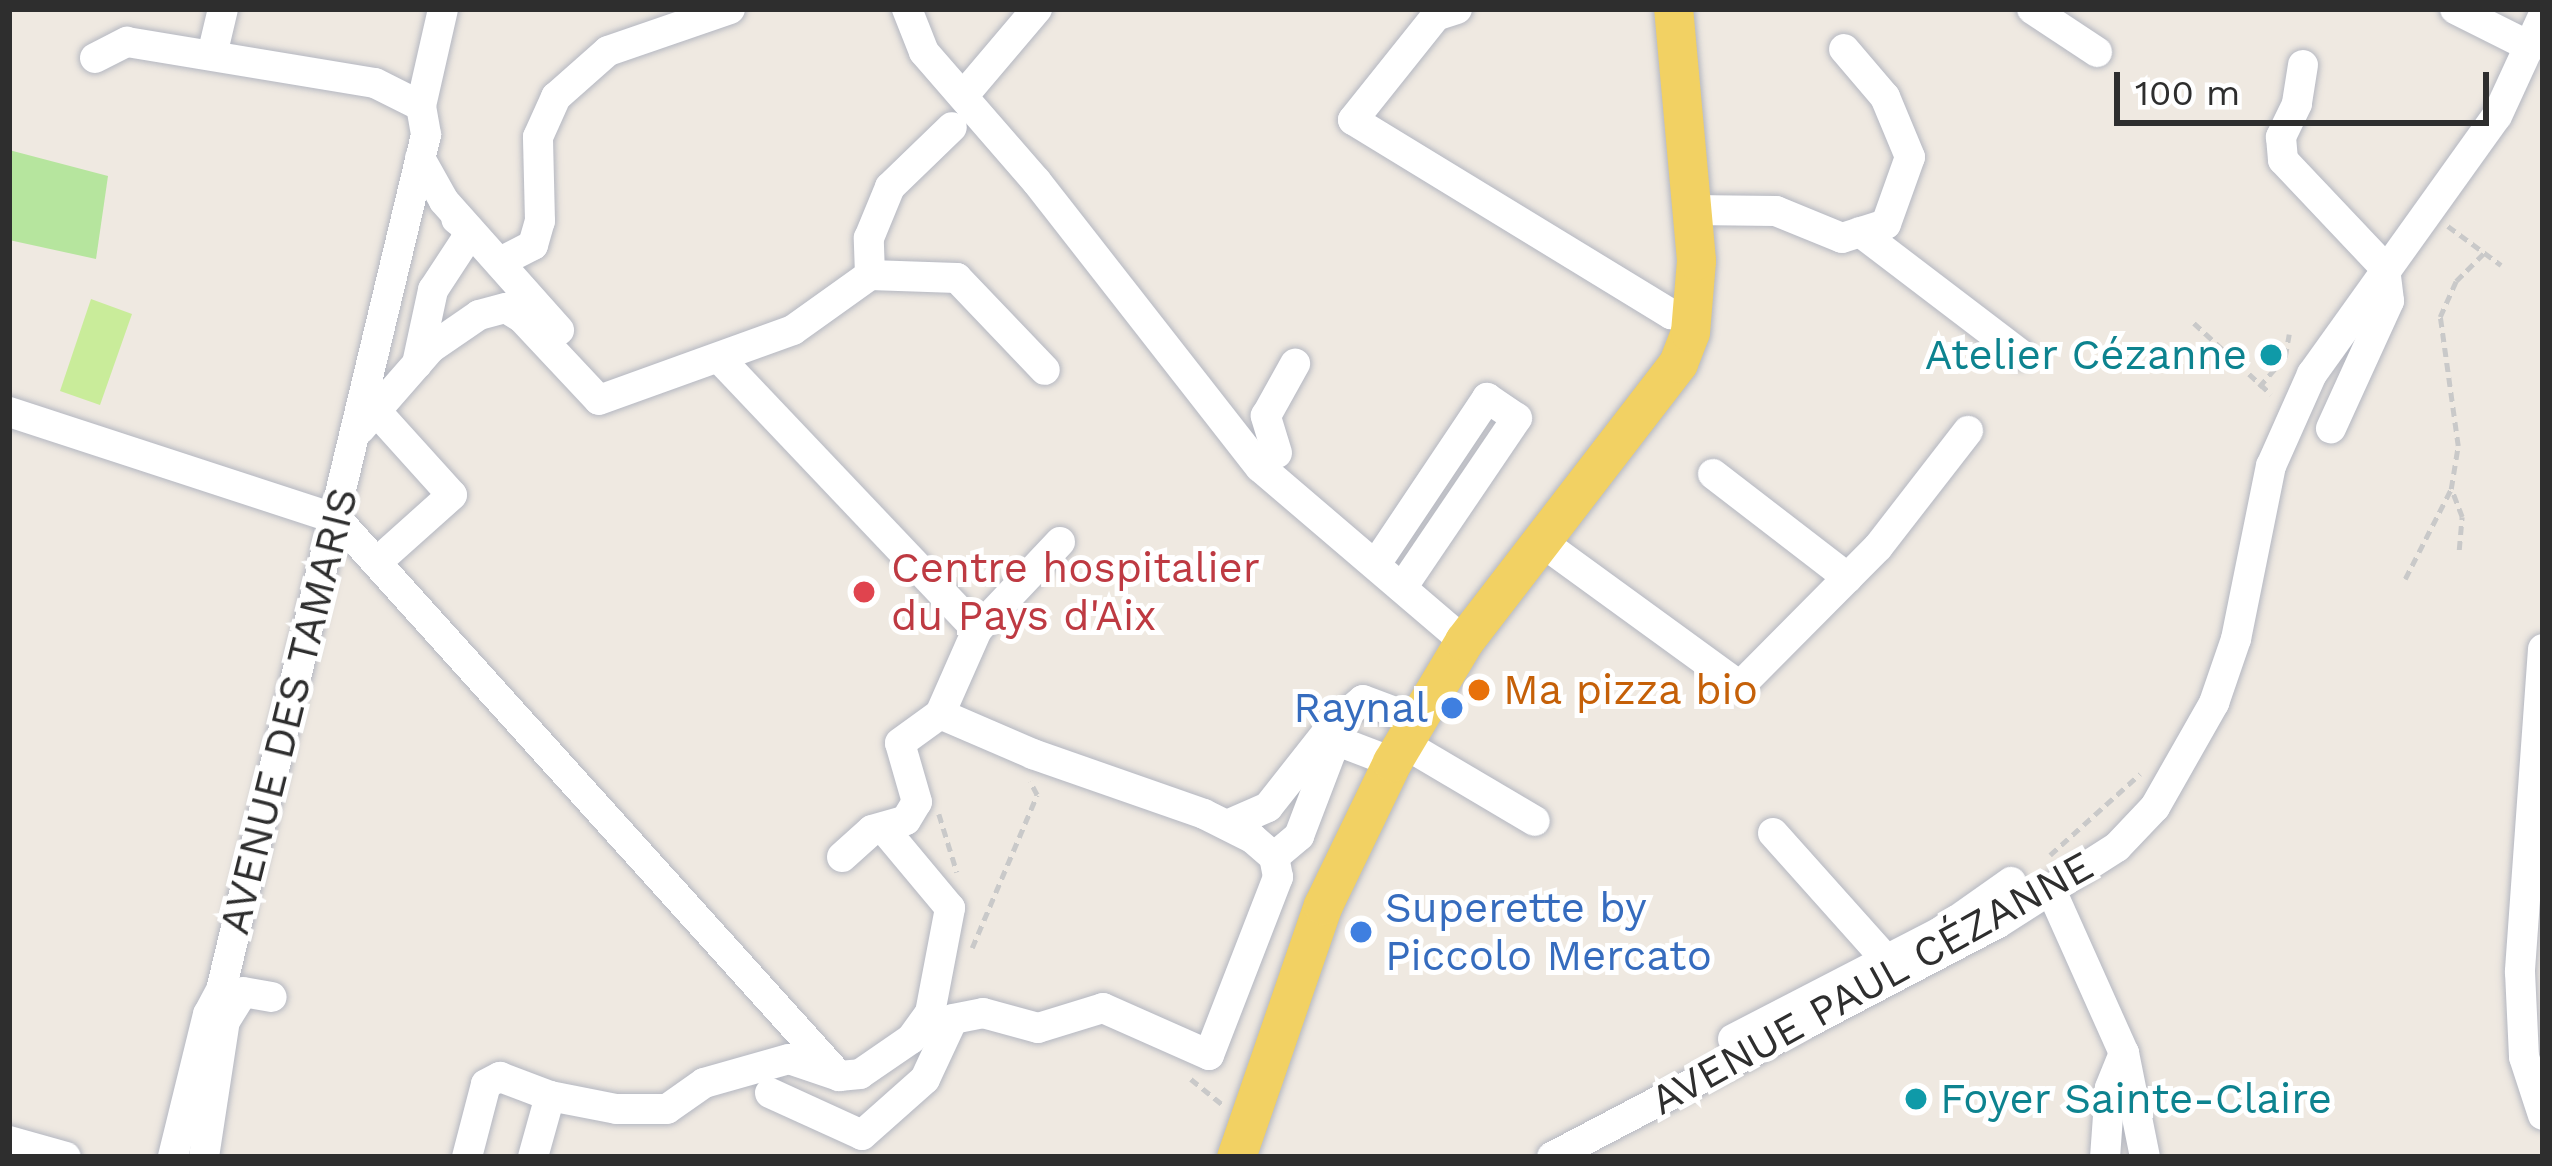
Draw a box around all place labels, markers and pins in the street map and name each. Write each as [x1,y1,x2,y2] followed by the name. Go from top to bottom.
[1924,330,2247,380] place label: Atelier Cézanne
[2258,342,2284,368] marker: Atelier Cézanne
[891,543,1260,642] place label: Centre hospitalier du Pays d'Aix
[848,576,880,608] marker: Centre hospitalier du Pays d'Aix
[1503,665,1760,715] place label: Ma pizza bio
[1466,677,1492,703] marker: Ma pizza bio
[1293,683,1428,733] place label: Raynal
[1439,695,1465,721] marker: Raynal
[1385,883,1712,982] place label: Superette by Piccolo Mercato
[1348,919,1374,945] marker: Superette by Piccolo Mercato
[1940,1074,2333,1124] place label: Foyer Sainte-Claire
[1903,1086,1929,1112] marker: Foyer Sainte-Claire

